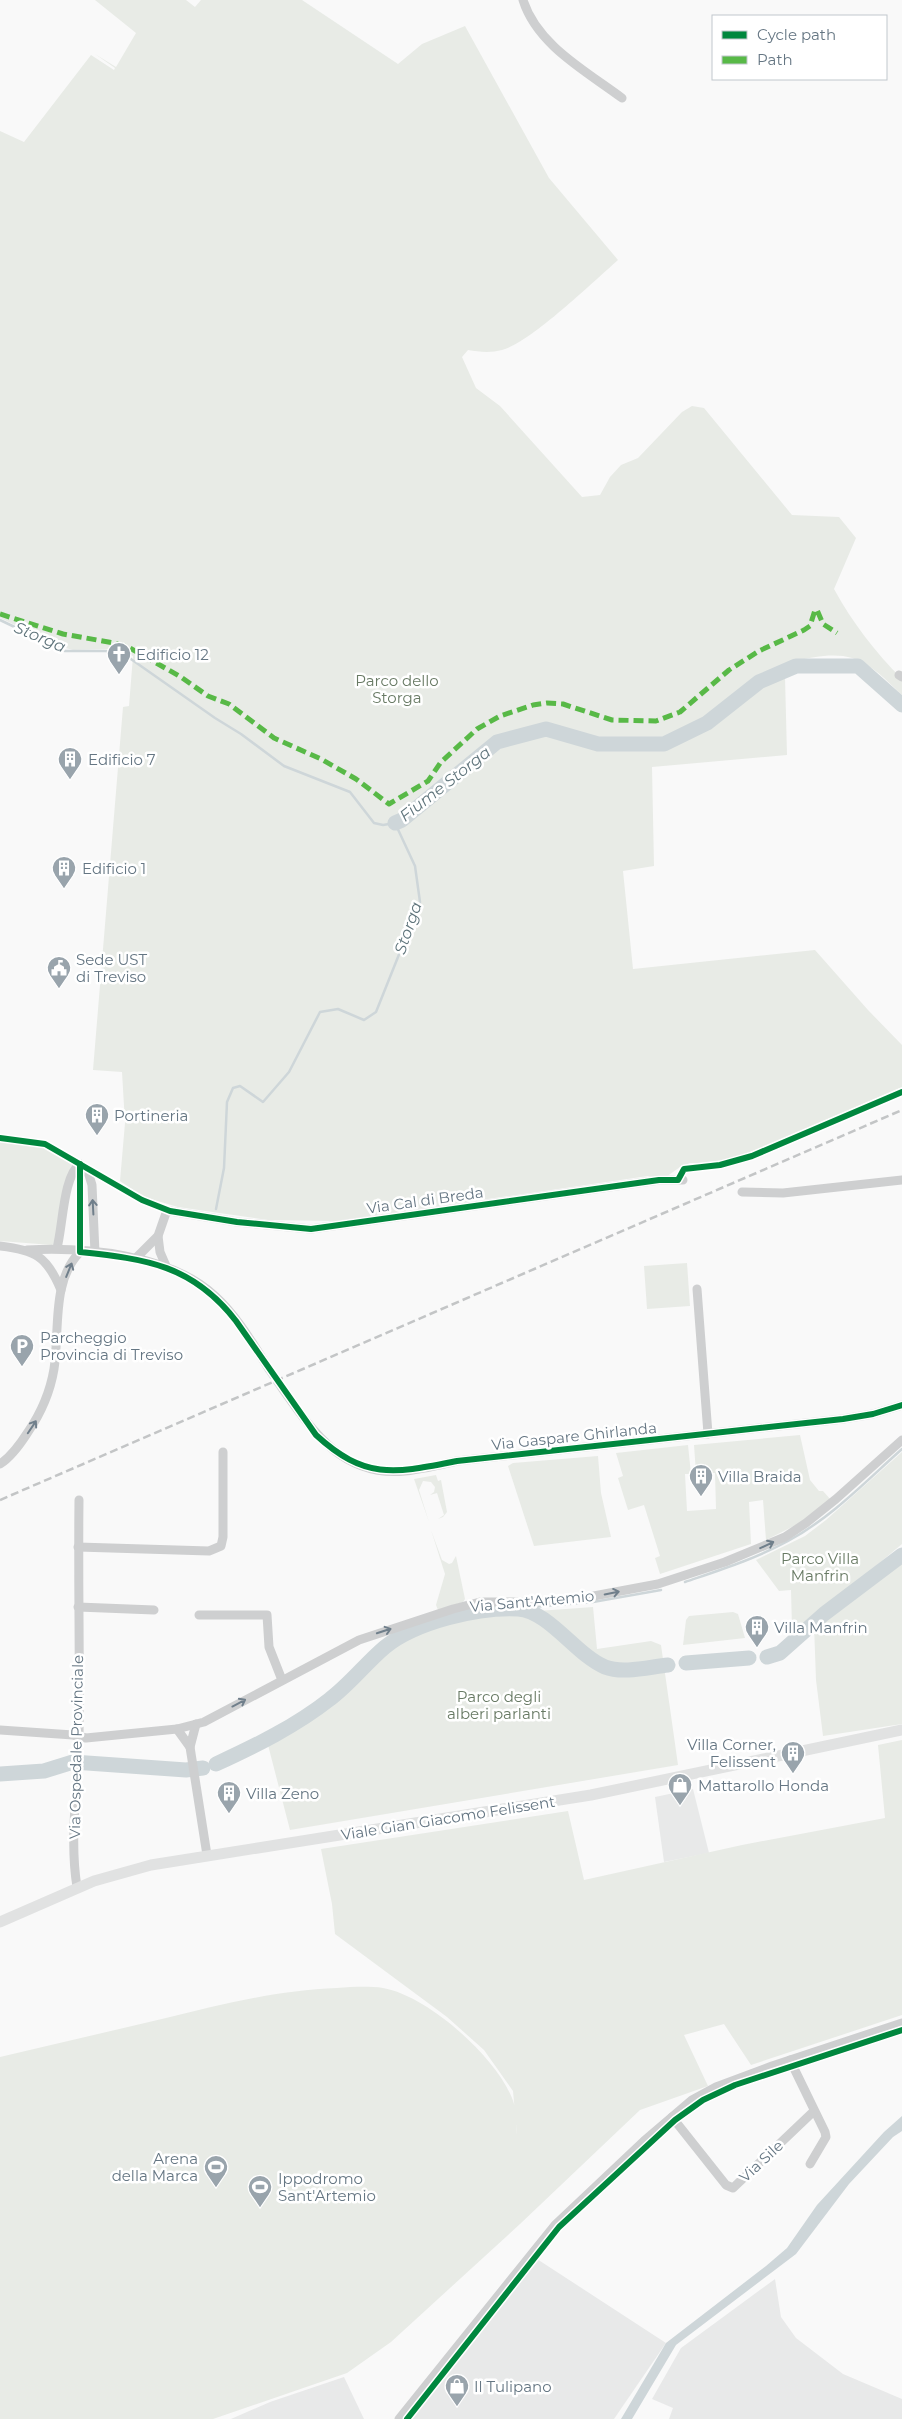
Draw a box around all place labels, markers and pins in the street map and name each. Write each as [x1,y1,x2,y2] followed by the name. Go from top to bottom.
[106,641,132,675] church icon: Edificio 12
[136,645,209,664] place label: Edificio 12
[57,746,83,780] building icon: Edificio 7
[88,750,156,769] place label: Edificio 7
[51,855,77,889] building icon: Edificio 1
[82,859,146,878] place label: Edificio 1
[76,950,147,986] place label: Sede UST di Treviso
[46,955,72,989] public building icon: Sede UST di Treviso
[84,1102,110,1136] building icon: Portineria
[114,1106,188,1125] place label: Portineria
[40,1328,183,1364] place label: Parcheggio Provincia di Treviso
[9,1333,35,1367] parking icon: Parcheggio Provincia di Treviso
[688,1463,714,1497] building icon: Villa Braida
[718,1467,802,1486] place label: Villa Braida
[744,1614,770,1648] building icon: Villa Manfrin
[774,1618,868,1637] place label: Villa Manfrin
[687,1735,776,1771] place label: Villa Corner, Felissent
[780,1740,806,1774] building icon: Villa Corner, Felissent
[667,1772,693,1806] shop icon: Mattarollo Honda
[698,1776,829,1795] place label: Mattarollo Honda
[216,1780,242,1814] building icon: Villa Zeno
[246,1784,319,1803] place label: Villa Zeno
[112,2149,198,2185] place label: Arena della Marca
[203,2154,229,2188] sports icon: Arena della Marca
[278,2169,376,2205] place label: Ippodromo Sant'Artemio
[247,2174,273,2208] sports icon: Ippodromo Sant'Artemio
[444,2373,470,2407] shop icon: Il Tulipano
[474,2377,552,2396] place label: Il Tulipano

